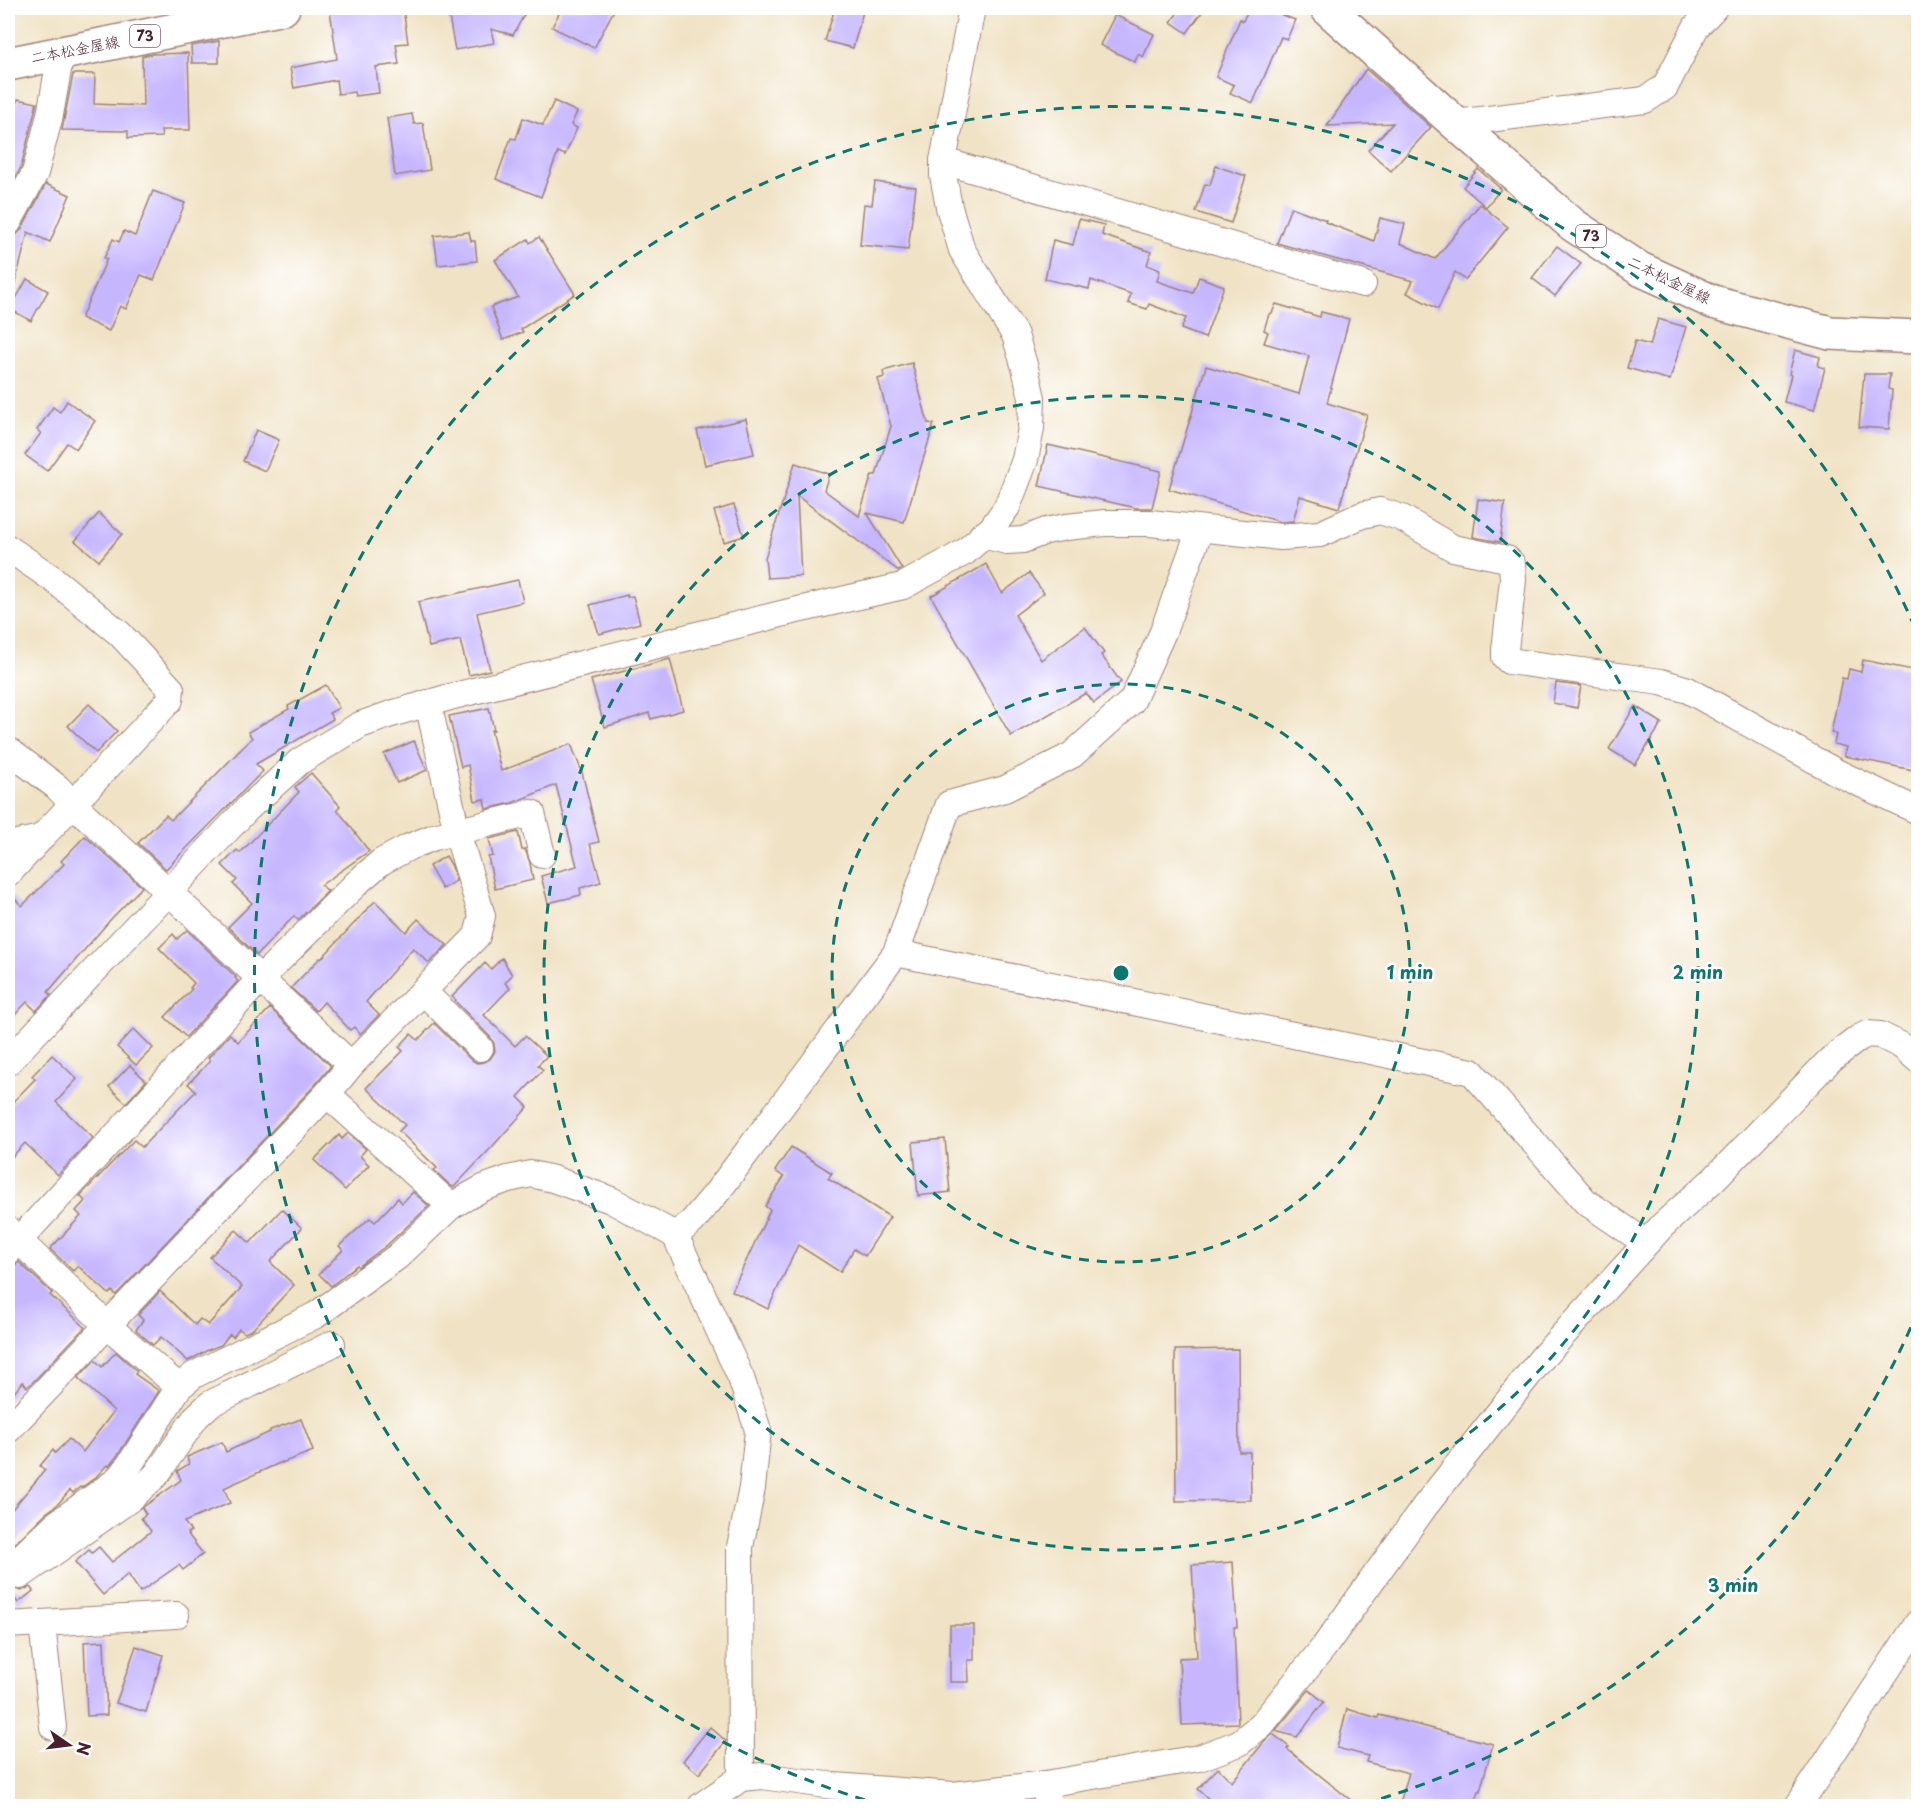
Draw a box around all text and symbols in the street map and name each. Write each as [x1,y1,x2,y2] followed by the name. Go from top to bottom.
[130,25,160,47] road number: 73
[28,29,121,68] street label: 二本松金屋線
[1576,225,1606,247] road number: 73
[1624,249,1715,309] street label: 二本松金屋線
[1387,958,1433,985] text: 1 min
[1673,958,1723,985] text: 2 min
[1111,963,1131,983] centre of rings
[1708,1571,1758,1598] text: 3 min
[39,1715,99,1775] north arrow
[71,1740,98,1758] text: N

